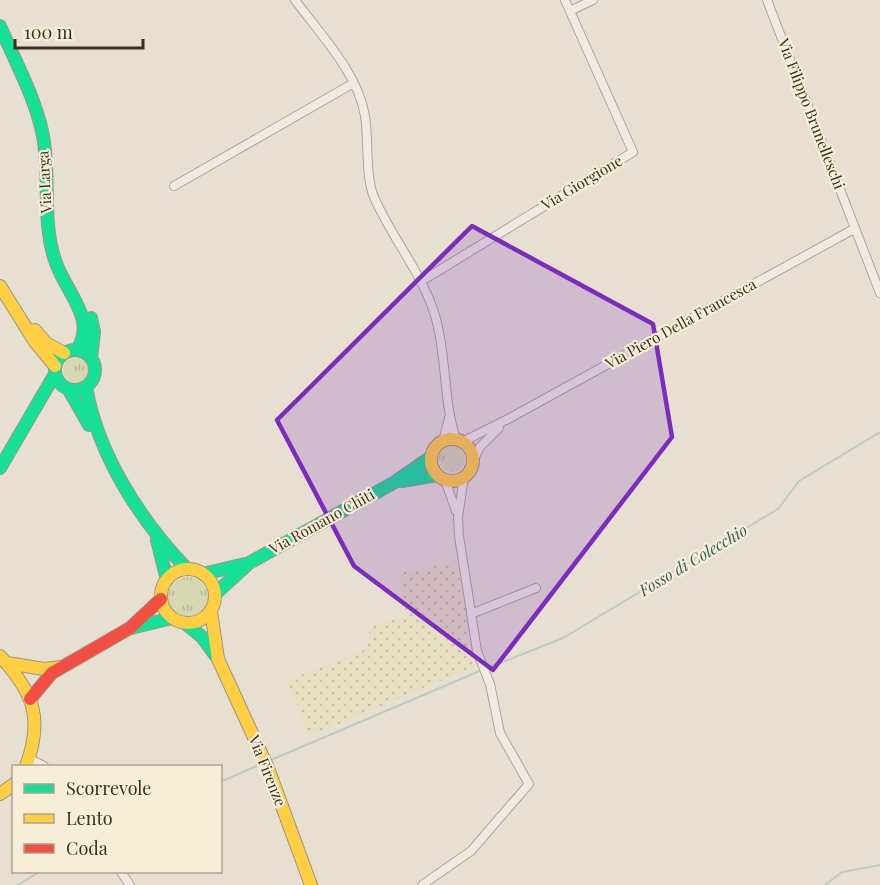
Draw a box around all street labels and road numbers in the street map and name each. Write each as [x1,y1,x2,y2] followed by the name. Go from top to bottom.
[774,34,850,192] street label: Via Filippo Brunelleschi
[32,150,56,215] street label: Via Larga
[536,150,626,215] street label: Via Giorgione
[601,273,760,373] street label: Via Piero Della Francesca
[264,484,378,559] street label: Via Romano Chiti
[244,731,291,809] street label: Via Firenze

